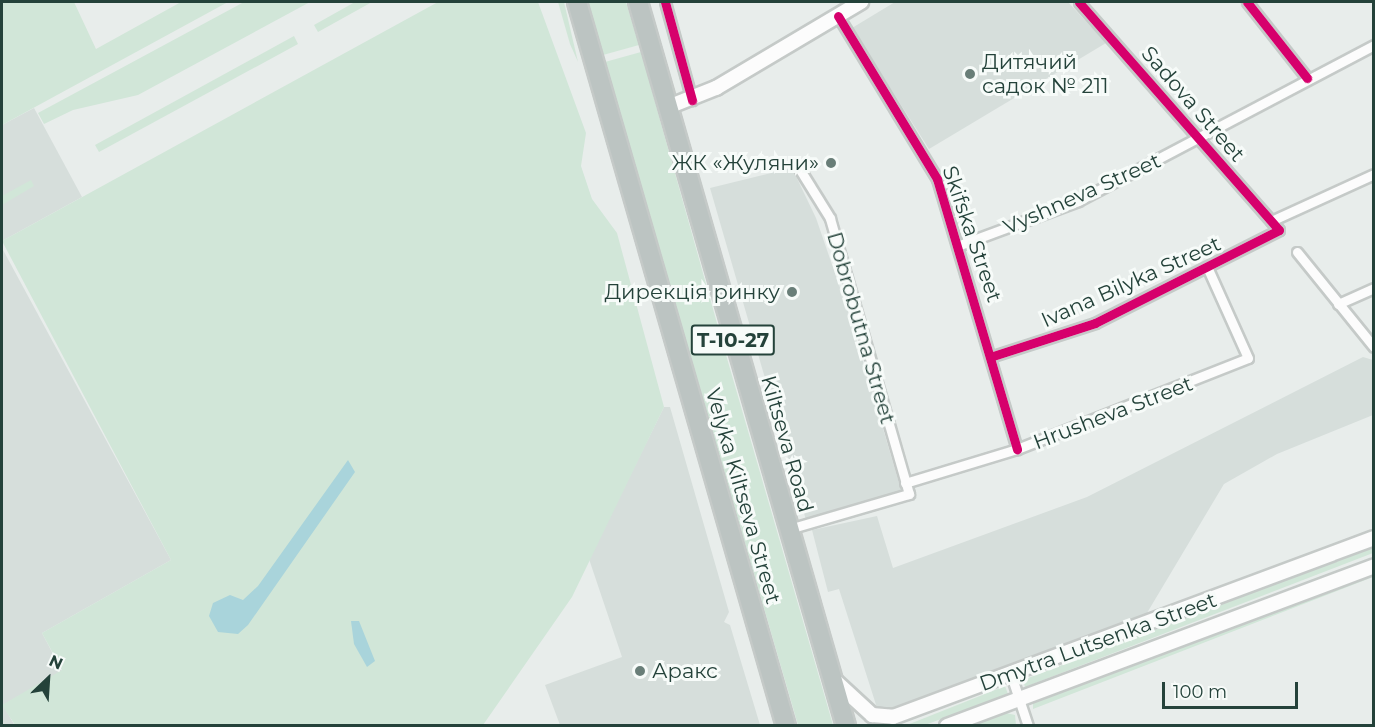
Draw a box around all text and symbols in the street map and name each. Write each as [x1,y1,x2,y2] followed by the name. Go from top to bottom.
[1136,41,1250,167] street label: Sadova Street
[982,49,1109,99] place label: Дитячий садок № 211
[963,67,977,81] marker: Дитячий садок № 211
[1000,148,1164,240] street label: Vyshneva Street
[671,150,819,176] place label: ЖК «Жуляни»
[824,156,838,170] marker: ЖК «Жуляни»
[937,163,1007,305] street label: Skifska Street
[822,229,900,427] street label: Dobrobutna Street
[1037,231,1225,333] street label: Ivana Bilyka Street
[604,279,780,305] place label: Дирекція ринку
[785,285,799,299] marker: Дирекція ринку
[690,323,777,357] road number: Т-10-27
[1030,371,1196,455] street label: Hrusheva Street
[755,373,819,515] street label: Kiltseva Road
[700,385,786,607] street label: Velyka Kiltseva Street
[976,587,1220,697] street label: Dmytra Lutsenka Street
[18,649,78,709] north arrow
[46,651,66,674] text: N
[652,658,718,684] place label: Аракс
[633,664,647,678] marker: Аракс
[1165,670,1302,708] scale bar
[1173,681,1227,703] text: 100 m

